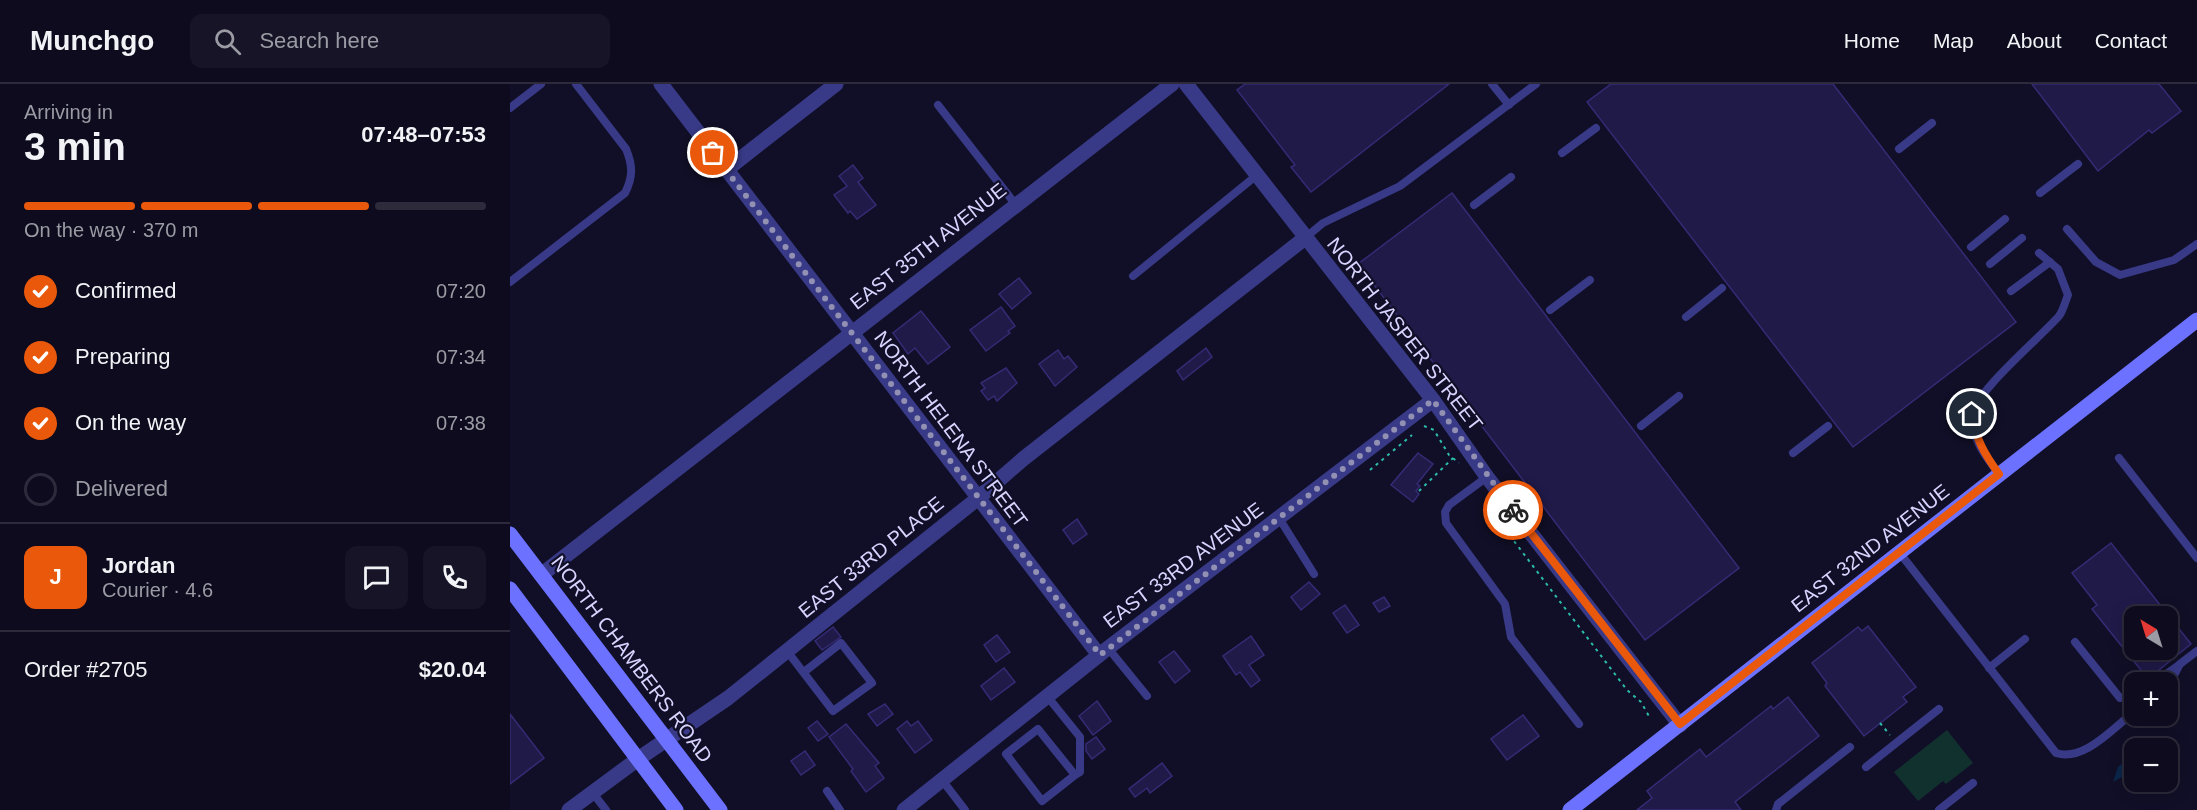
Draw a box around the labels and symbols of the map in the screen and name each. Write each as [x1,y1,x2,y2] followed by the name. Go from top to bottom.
[687,127,738,178] pin
[846,178,1010,314] street label: EAST 35TH AVENUE
[1323,233,1487,435] street label: NORTH JASPER STREET
[870,327,1032,531] street label: NORTH HELENA STREET
[1946,388,1997,439] pin
[1483,480,1543,540] courier
[1787,480,1953,616] street label: EAST 32ND AVENUE
[794,492,948,622] street label: EAST 33RD PLACE
[1099,498,1267,632] street label: EAST 33RD AVENUE
[547,551,717,767] street label: NORTH CHAMBERS ROAD
[2124,606,2178,660] north arrow

